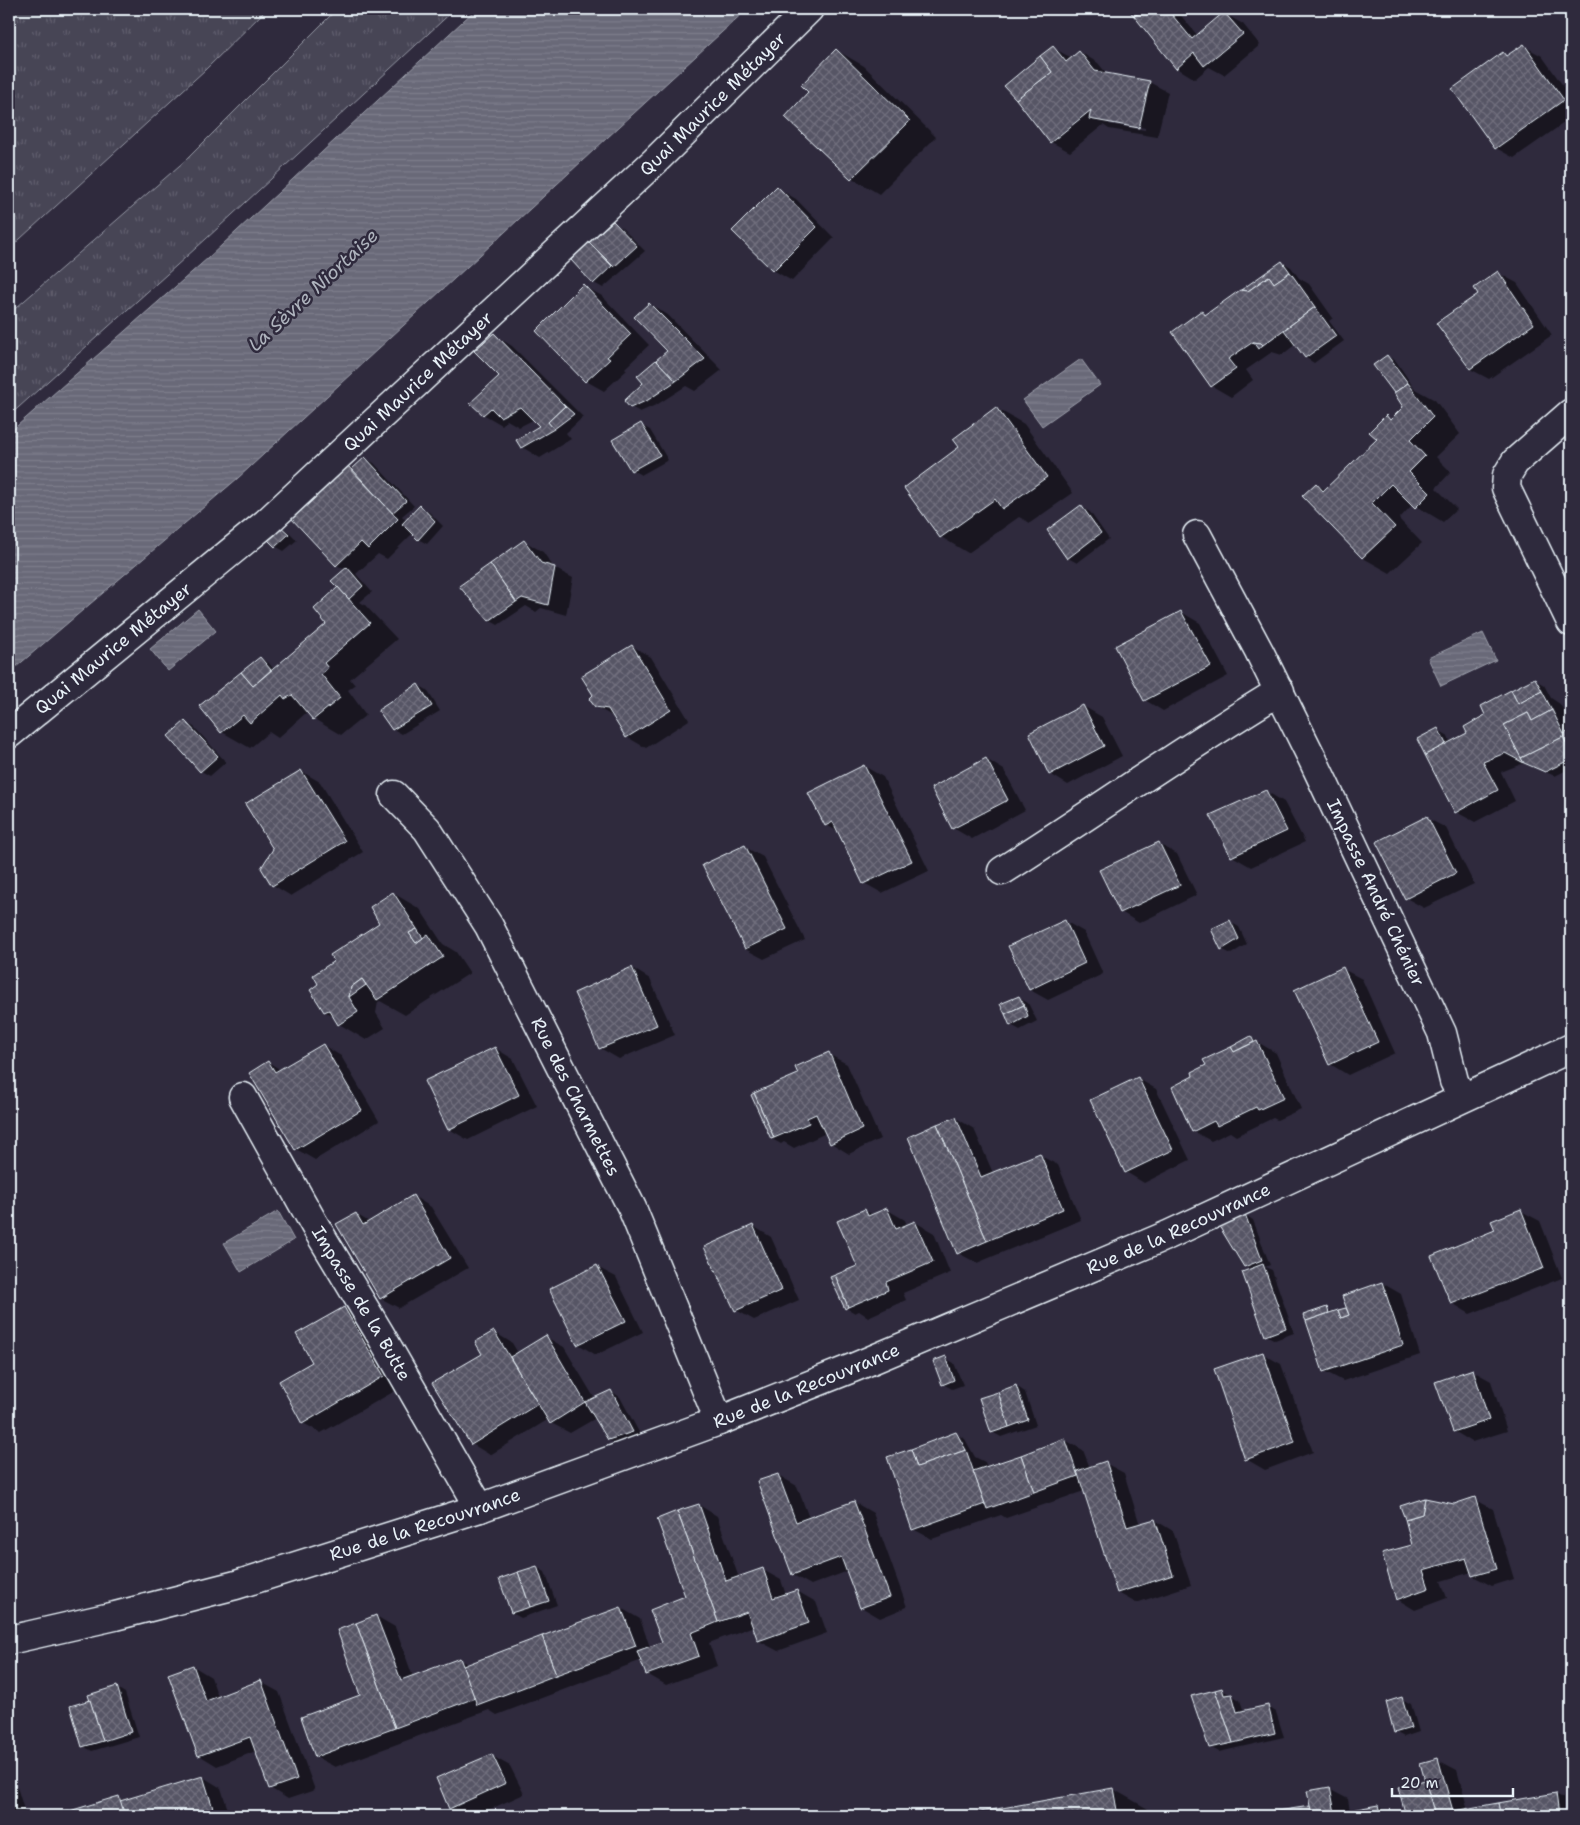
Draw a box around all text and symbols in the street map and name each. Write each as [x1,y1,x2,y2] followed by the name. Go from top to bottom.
[634,27,791,181] street label: Quai Maurice Métayer
[242,223,384,357] water label: La Sèvre Niortaise
[338,306,498,457] street label: Quai Maurice Métayer
[30,577,197,720] street label: Quai Maurice Métayer
[1321,795,1430,990] street label: Impasse André Chénier
[525,1013,626,1180] street label: Rue des Charmettes
[1083,1177,1274,1280] street label: Rue de la Recouvrance
[306,1222,416,1385] street label: Impasse de la Butte
[710,1338,903,1434] street label: Rue de la Recouvrance
[327,1482,524,1567] street label: Rue de la Recouvrance
[1392,1765,1514,1797] scale bar
[1400,1773,1439,1793] text: 20 m

